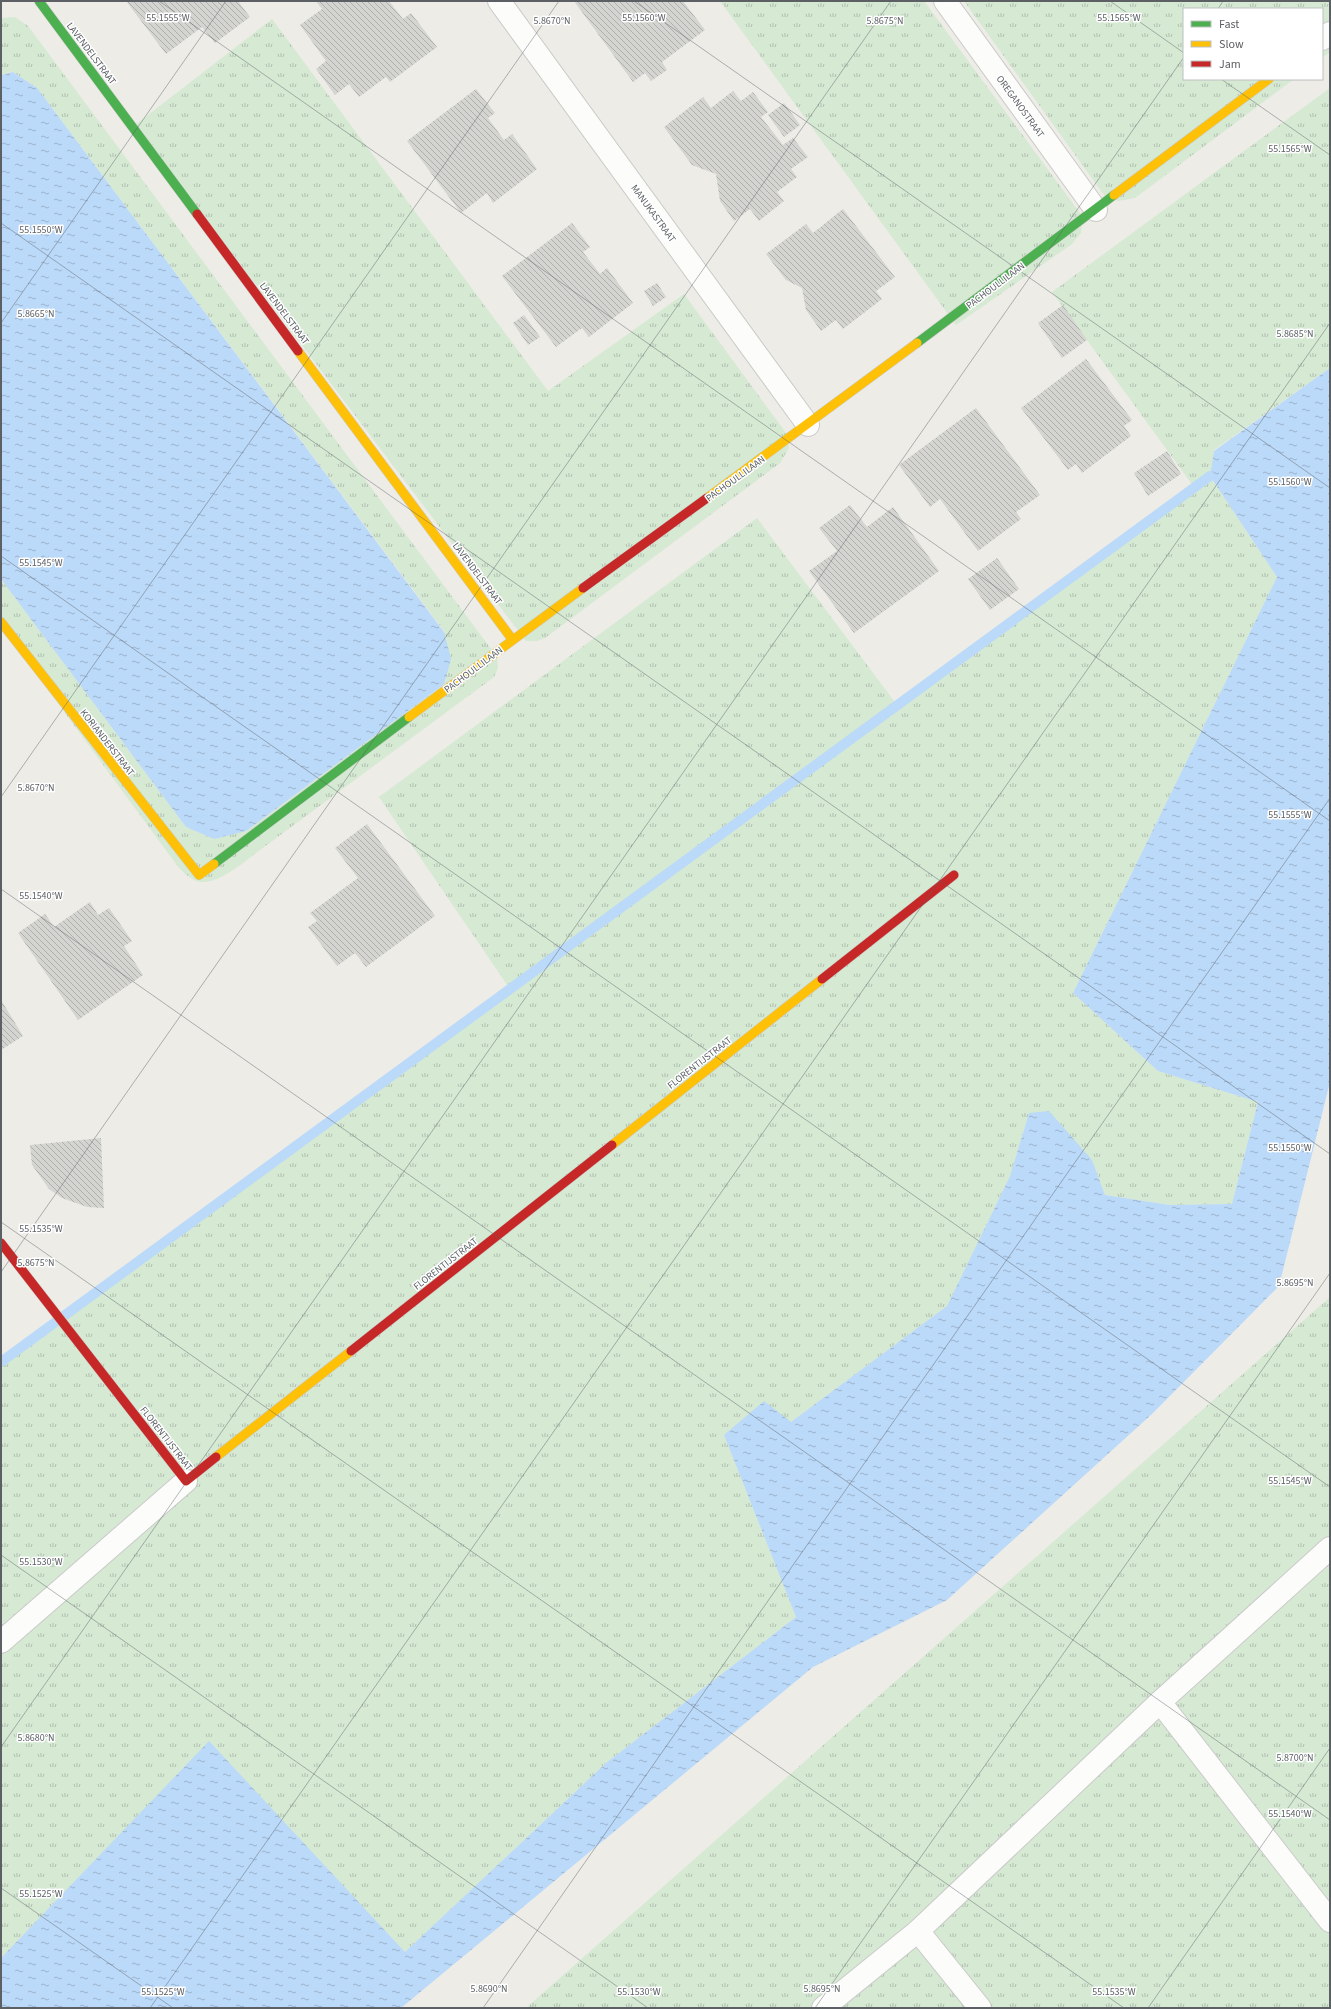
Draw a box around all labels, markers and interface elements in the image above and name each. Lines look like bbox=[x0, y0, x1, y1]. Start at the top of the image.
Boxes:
legend bbox=[1183, 8, 1323, 80]
text: 55.1555°W bbox=[146, 11, 190, 25]
text: 55.1560°W bbox=[622, 11, 666, 25]
text: 55.1565°W bbox=[1097, 11, 1141, 25]
text: 5.8670°N bbox=[533, 14, 571, 28]
text: 5.8675°N bbox=[866, 14, 904, 28]
text: Fast bbox=[1219, 16, 1239, 33]
street label: LAVENDELSTRAAT bbox=[63, 19, 120, 88]
text: Slow bbox=[1219, 36, 1244, 53]
text: Jam bbox=[1219, 56, 1241, 73]
street label: OREGANOSTRAAT bbox=[993, 73, 1048, 141]
text: 55.1565°W bbox=[1268, 142, 1312, 156]
street label: MANUKASTRAAT bbox=[627, 182, 679, 246]
text: 55.1550°W bbox=[19, 223, 63, 237]
street label: PACHOULLILAAN bbox=[963, 259, 1028, 313]
street label: LAVENDELSTRAAT bbox=[256, 279, 313, 348]
text: 5.8665°N bbox=[17, 307, 55, 321]
text: 5.8685°N bbox=[1276, 327, 1314, 341]
street label: PACHOULLILAAN bbox=[703, 452, 768, 505]
text: 55.1560°W bbox=[1268, 475, 1312, 489]
street label: LAVENDELSTRAAT bbox=[449, 539, 506, 608]
text: 55.1545°W bbox=[19, 556, 63, 570]
street label: PACHOULLILAAN bbox=[441, 643, 506, 697]
street label: KORIANDERSTRAAT bbox=[77, 706, 138, 779]
text: 5.8670°N bbox=[17, 781, 55, 795]
text: 55.1555°W bbox=[1268, 808, 1312, 822]
text: 55.1540°W bbox=[19, 889, 63, 903]
street label: FLORENTIJSTRAAT bbox=[665, 1033, 735, 1092]
text: 55.1550°W bbox=[1268, 1141, 1312, 1155]
text: 55.1535°W bbox=[19, 1222, 63, 1236]
street label: FLORENTIJSTRAAT bbox=[411, 1234, 481, 1293]
text: 5.8675°N bbox=[17, 1256, 55, 1270]
text: 5.8695°N bbox=[1276, 1276, 1314, 1290]
street label: FLORENTIJSTRAAT bbox=[137, 1404, 196, 1474]
text: 55.1545°W bbox=[1268, 1474, 1312, 1488]
text: 55.1530°W bbox=[19, 1555, 63, 1569]
text: 5.8680°N bbox=[17, 1731, 55, 1745]
text: 5.8700°N bbox=[1276, 1751, 1314, 1765]
text: 55.1540°W bbox=[1268, 1807, 1312, 1821]
text: 55.1525°W bbox=[19, 1887, 63, 1901]
text: 5.8690°N bbox=[470, 1982, 508, 1996]
text: 5.8695°N bbox=[803, 1982, 841, 1996]
text: 55.1525°W bbox=[141, 1985, 185, 1999]
text: 55.1530°W bbox=[617, 1985, 661, 1999]
text: 55.1535°W bbox=[1092, 1985, 1136, 1999]

